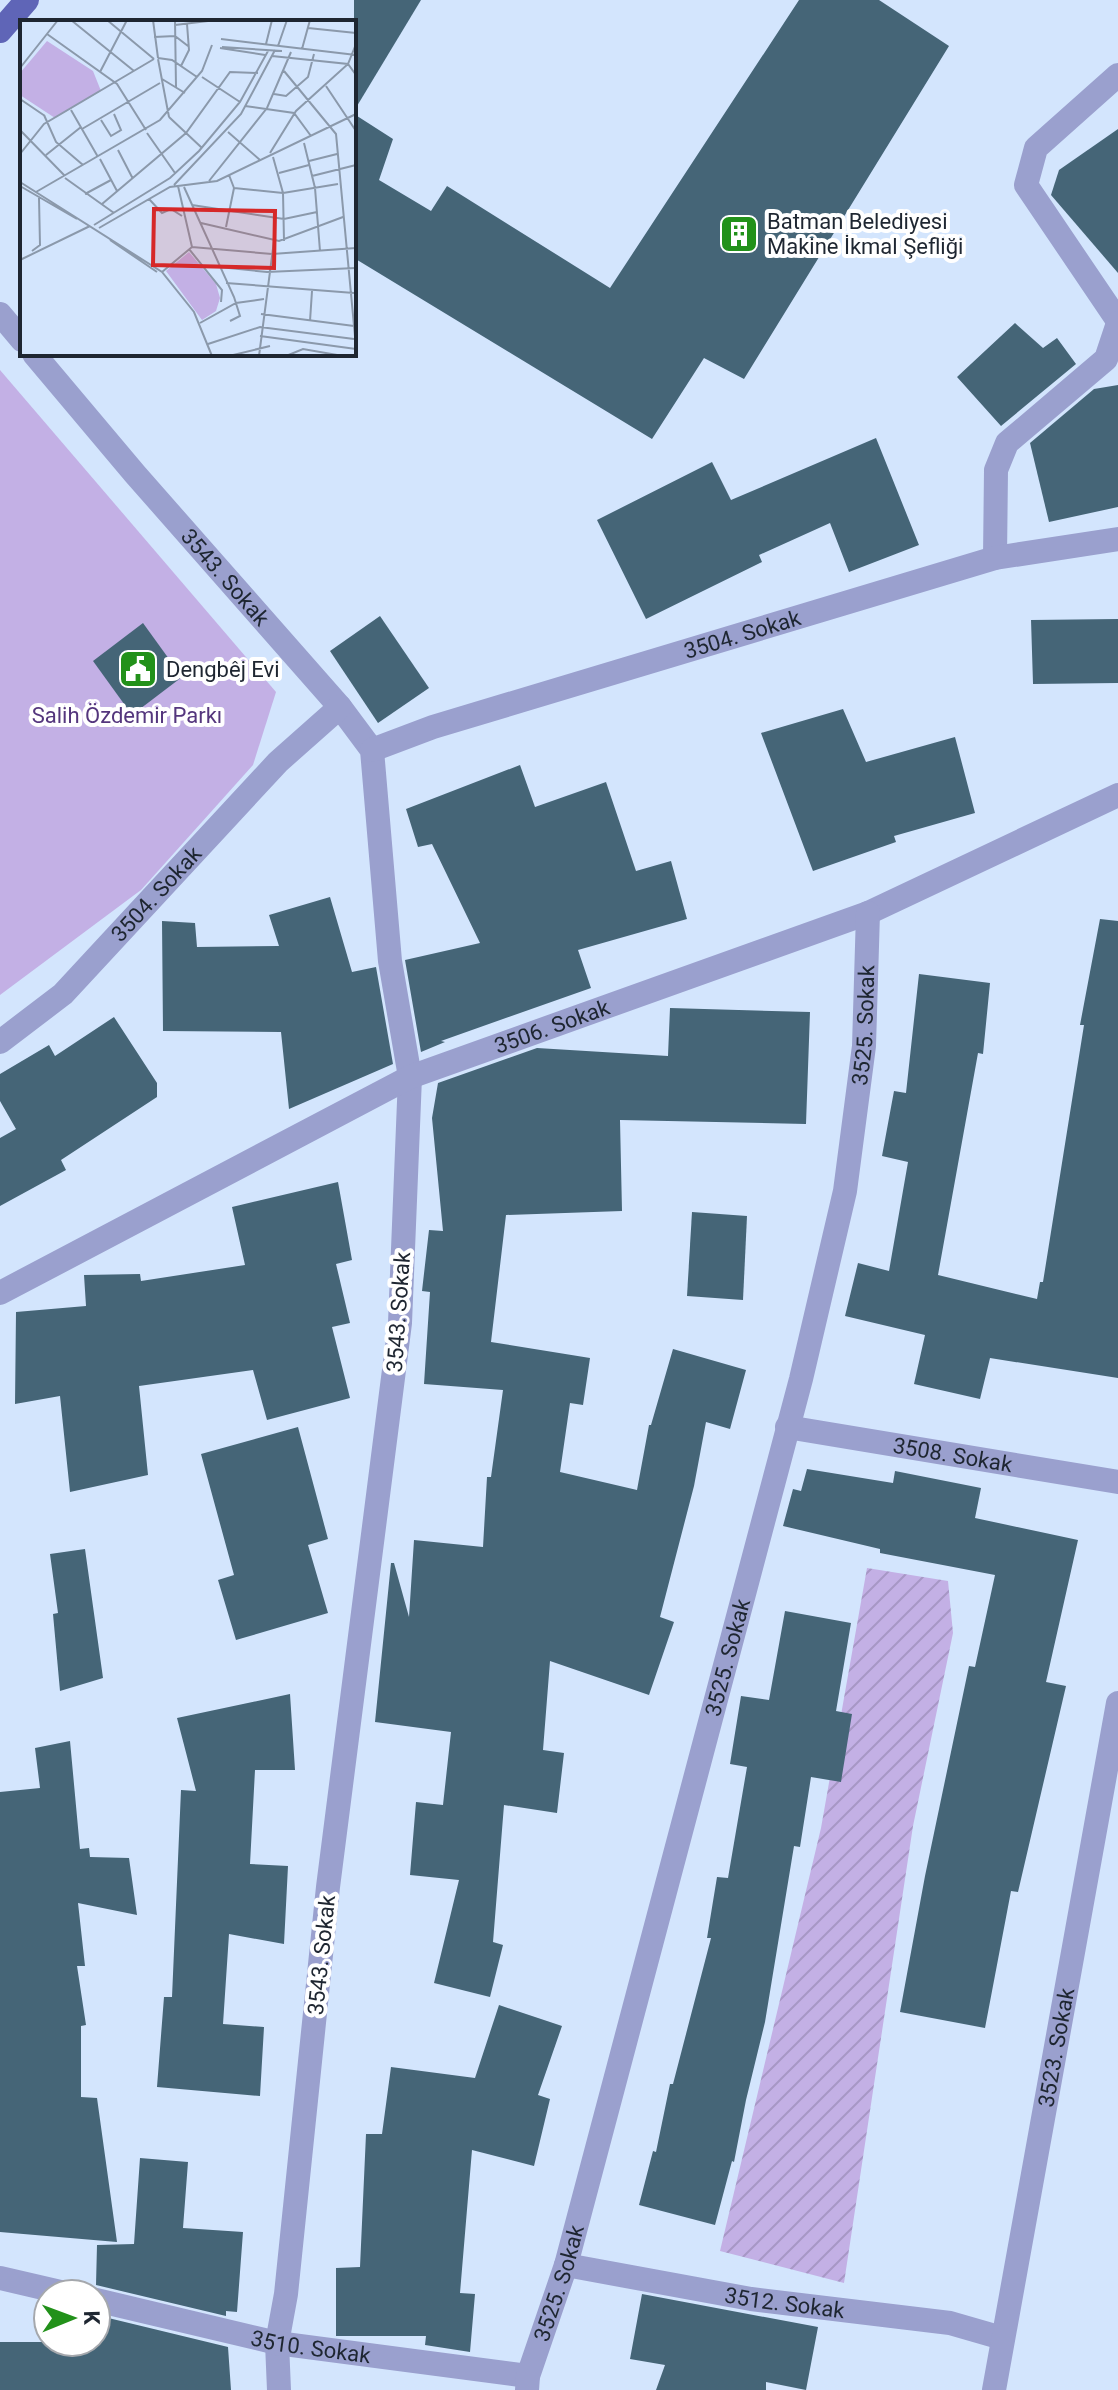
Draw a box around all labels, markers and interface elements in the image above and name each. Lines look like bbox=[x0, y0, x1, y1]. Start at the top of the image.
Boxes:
inset map bbox=[20, 20, 356, 356]
place label: Batman Belediyesi Makine İkmal Şefliği bbox=[767, 209, 963, 259]
building icon: Batman Belediyesi Makine İkmal Şefliği bbox=[718, 213, 760, 255]
street label: 3543. Sokak bbox=[176, 524, 275, 631]
street label: 3504. Sokak bbox=[681, 605, 804, 664]
public building icon: Dengbêj Evi bbox=[117, 648, 159, 690]
place label: Dengbêj Evi bbox=[166, 657, 280, 682]
park label: Salih Özdemir Parkı bbox=[32, 703, 222, 728]
street label: 3504. Sokak bbox=[106, 841, 207, 947]
street label: 3525. Sokak bbox=[847, 964, 879, 1087]
street label: 3506. Sokak bbox=[491, 994, 614, 1059]
street label: 3543. Sokak bbox=[382, 1250, 415, 1373]
street label: 3508. Sokak bbox=[891, 1433, 1015, 1477]
street label: 3525. Sokak bbox=[700, 1595, 755, 1719]
street label: 3543. Sokak bbox=[303, 1893, 340, 2016]
street label: 3523. Sokak bbox=[1033, 1985, 1079, 2109]
street label: 3525. Sokak bbox=[529, 2222, 589, 2345]
north arrow bbox=[32, 2278, 112, 2358]
street label: 3512. Sokak bbox=[723, 2282, 847, 2323]
text: K bbox=[79, 2310, 104, 2326]
street label: 3510. Sokak bbox=[248, 2325, 373, 2368]

